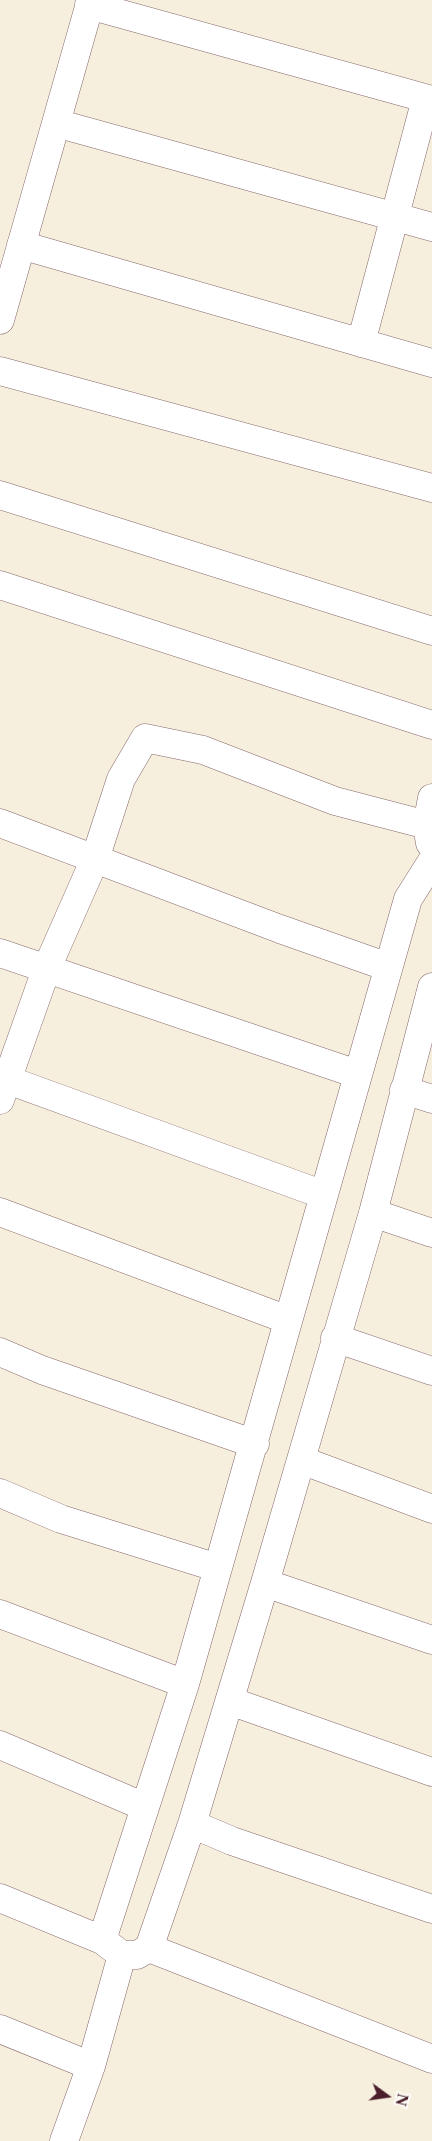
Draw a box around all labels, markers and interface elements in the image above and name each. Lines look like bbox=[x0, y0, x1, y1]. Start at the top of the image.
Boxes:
north arrow bbox=[362, 2071, 412, 2121]
text: N bbox=[391, 2092, 412, 2108]

